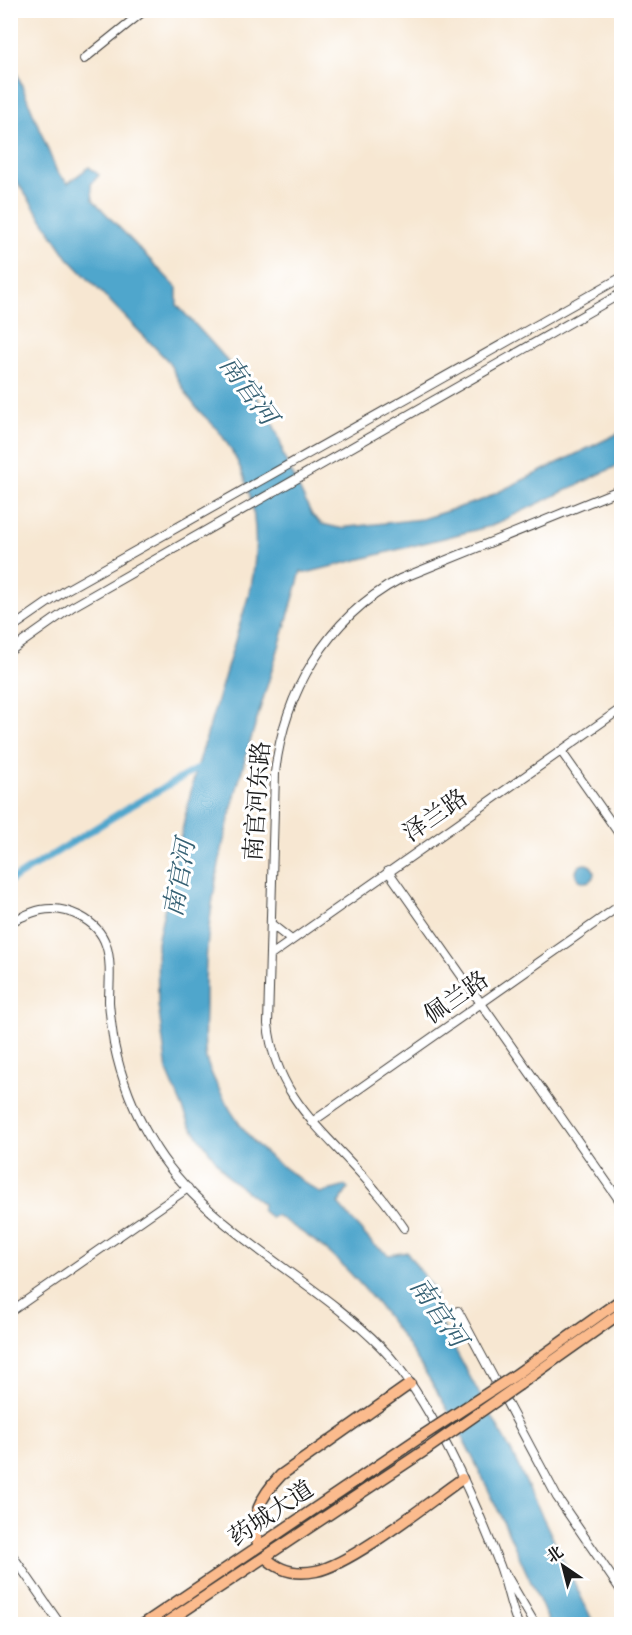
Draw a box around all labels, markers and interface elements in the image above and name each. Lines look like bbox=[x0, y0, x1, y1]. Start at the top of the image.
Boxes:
water label: 南官河 bbox=[210, 349, 287, 437]
street label: 南官河东路 bbox=[238, 740, 280, 862]
street label: 泽兰路 bbox=[397, 782, 475, 851]
water label: 南官河 bbox=[156, 833, 206, 920]
street label: 佩兰路 bbox=[418, 964, 496, 1033]
water label: 南官河 bbox=[400, 1271, 477, 1359]
street label: 药城大道 bbox=[223, 1474, 321, 1556]
north arrow bbox=[533, 1536, 593, 1596]
text: 北 bbox=[543, 1542, 568, 1569]

